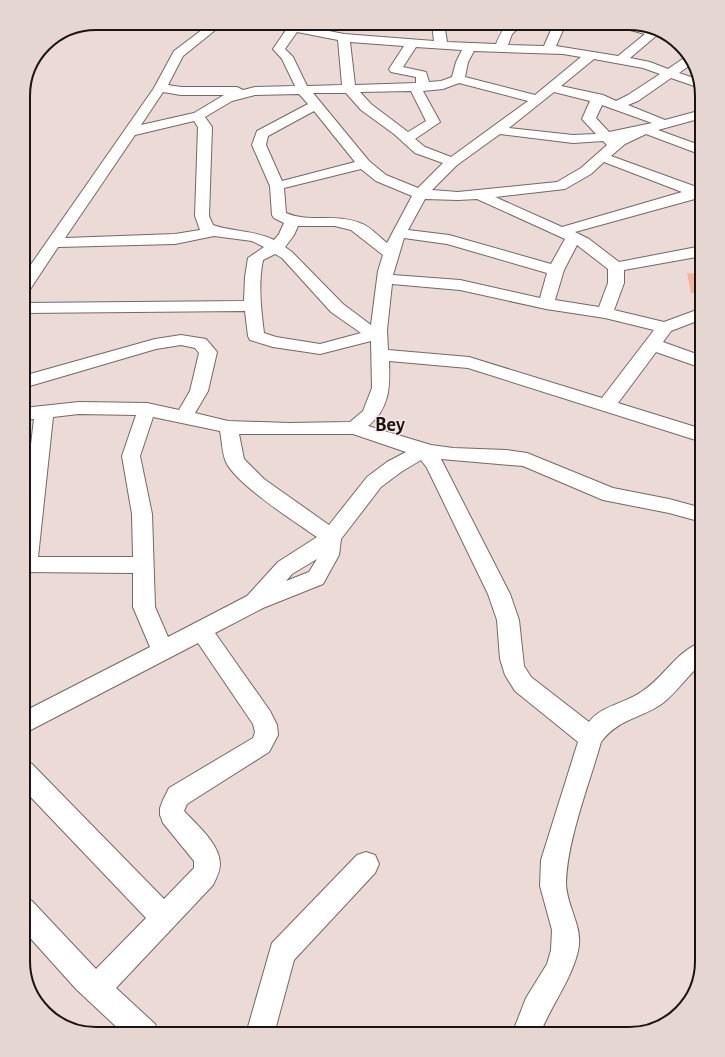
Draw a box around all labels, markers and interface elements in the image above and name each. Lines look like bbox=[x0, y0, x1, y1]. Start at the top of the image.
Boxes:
district label: Bey bbox=[375, 415, 405, 435]

